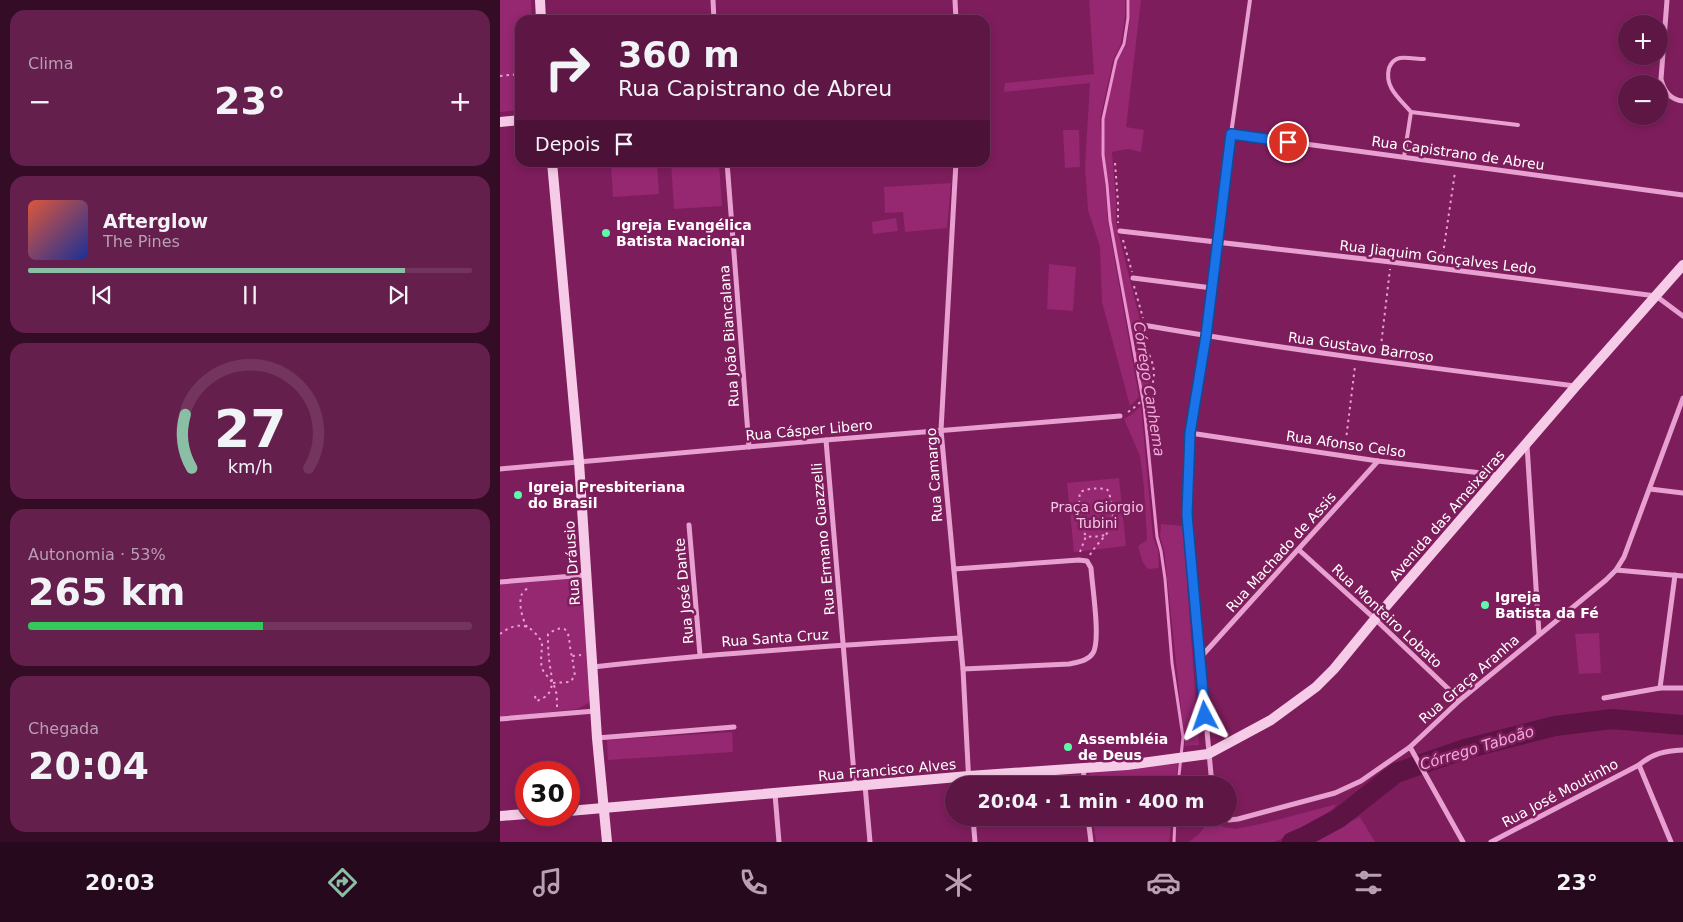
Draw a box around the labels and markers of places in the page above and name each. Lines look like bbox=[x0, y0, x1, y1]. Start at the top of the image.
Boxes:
pin bbox=[1267, 121, 1309, 163]
place label: Igreja Evangélica Batista Nacional bbox=[616, 217, 752, 249]
marker: Igreja Evangélica Batista Nacional bbox=[600, 227, 612, 239]
place label: Igreja Presbiteriana do Brasil bbox=[528, 479, 685, 511]
marker: Igreja Presbiteriana do Brasil bbox=[512, 489, 524, 501]
place label: Igreja Batista da Fé bbox=[1495, 589, 1599, 621]
marker: Igreja Batista da Fé bbox=[1479, 599, 1491, 611]
place label: Assembléia de Deus bbox=[1078, 731, 1168, 763]
marker: Assembléia de Deus bbox=[1062, 741, 1074, 753]

